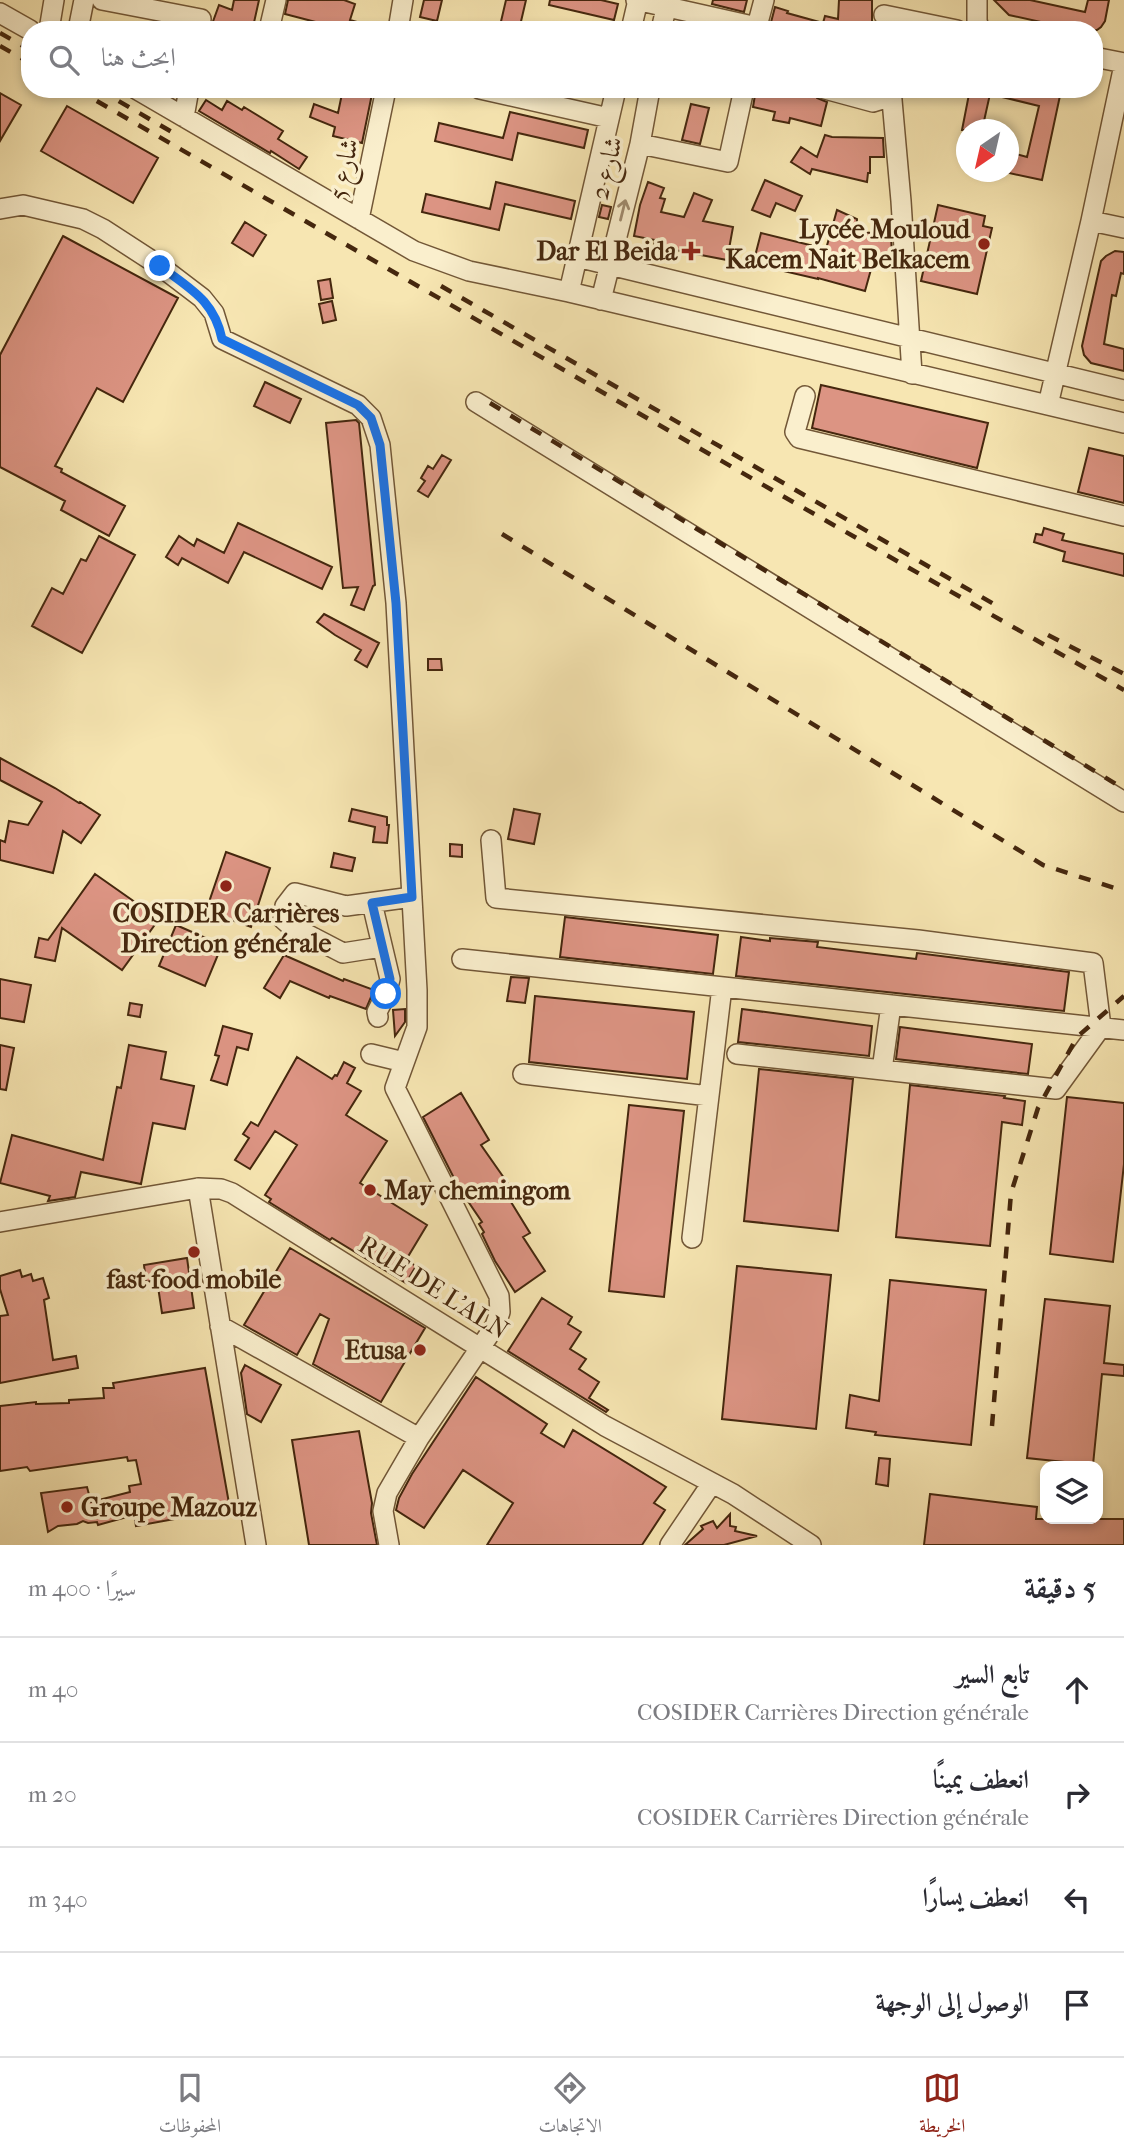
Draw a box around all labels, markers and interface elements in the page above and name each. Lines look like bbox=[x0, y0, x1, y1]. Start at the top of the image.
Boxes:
search box bbox=[21, 21, 1103, 98]
icon: search bbox=[45, 41, 83, 79]
text: ابحث هنا bbox=[101, 42, 176, 73]
north arrow bbox=[956, 119, 1019, 182]
street label: شارع 2 bbox=[584, 133, 635, 204]
street label: شارع 5 bbox=[322, 136, 371, 204]
one-way arrow bbox=[617, 199, 630, 221]
place label: Lycée Mouloud Kacem Nait Belkacem bbox=[726, 214, 971, 275]
place label: Dar El Beida bbox=[536, 236, 678, 267]
marker: Lycée Mouloud Kacem Nait Belkacem bbox=[976, 236, 992, 252]
marker: Dar El Beida bbox=[683, 243, 699, 259]
route end bbox=[144, 250, 175, 281]
marker: COSIDER Carrières Direction générale bbox=[218, 878, 234, 894]
place label: COSIDER Carrières Direction générale bbox=[113, 898, 340, 959]
route start bbox=[370, 978, 401, 1009]
place label: May chemingom bbox=[384, 1175, 571, 1206]
marker: May chemingom bbox=[362, 1182, 378, 1198]
street label: RUE DE L'ALN bbox=[353, 1229, 515, 1346]
marker: fast food mobile bbox=[186, 1244, 202, 1260]
place label: fast food mobile bbox=[106, 1264, 282, 1295]
place label: Etusa bbox=[345, 1335, 407, 1366]
marker: Etusa bbox=[412, 1342, 428, 1358]
map controls bbox=[1040, 1461, 1103, 1524]
button: layers bbox=[1040, 1461, 1103, 1524]
place label: Groupe Mazouz bbox=[81, 1492, 257, 1523]
marker: Groupe Mazouz bbox=[59, 1499, 75, 1515]
text: 5 دقيقة bbox=[1024, 1571, 1096, 1606]
text: سيرًا · 400 m bbox=[28, 1575, 136, 1602]
text: تابع السير bbox=[956, 1659, 1029, 1690]
icon: ahead bbox=[1058, 1671, 1096, 1709]
text: 40 m bbox=[28, 1676, 78, 1703]
text: COSIDER Carrières Direction générale bbox=[637, 1699, 1029, 1726]
text: انعطف يمينًا bbox=[933, 1764, 1029, 1795]
icon: right bbox=[1058, 1776, 1096, 1814]
text: 20 m bbox=[28, 1781, 77, 1808]
text: COSIDER Carrières Direction générale bbox=[637, 1804, 1029, 1831]
icon: left bbox=[1058, 1881, 1096, 1919]
text: انعطف يسارًا bbox=[922, 1882, 1029, 1913]
text: 340 m bbox=[28, 1886, 88, 1913]
icon: arrive bbox=[1058, 1986, 1096, 2024]
text: الوصول إلى الوجهة bbox=[875, 1987, 1029, 2018]
tab: المحفوظات bbox=[159, 2069, 221, 2144]
tab: الاتجاهات bbox=[538, 2069, 602, 2144]
tab: الخريطة bbox=[919, 2069, 965, 2144]

